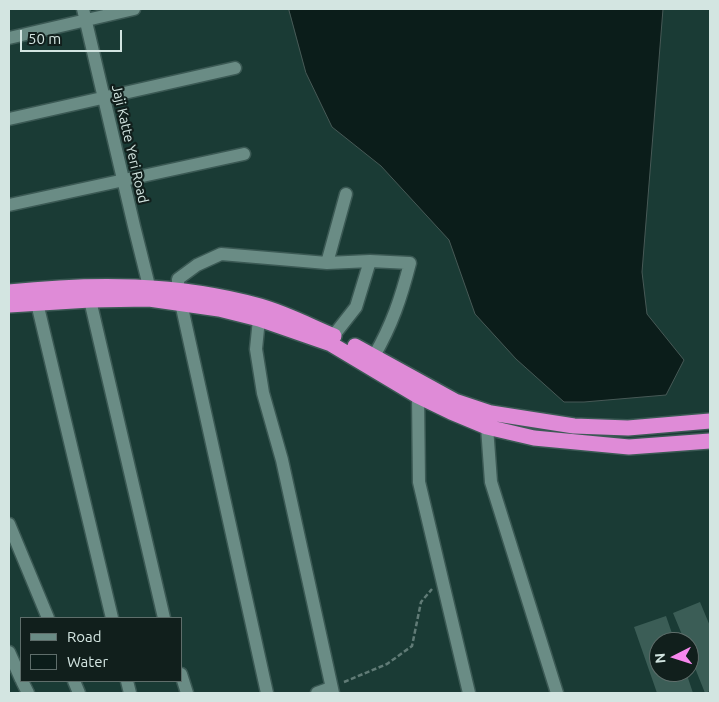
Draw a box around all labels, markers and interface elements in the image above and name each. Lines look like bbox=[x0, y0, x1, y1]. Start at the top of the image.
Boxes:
scale bar bbox=[22, 20, 125, 52]
text: 50 m bbox=[28, 30, 61, 47]
street label: Jaji Katte Yeri Road bbox=[108, 83, 152, 205]
legend bbox=[20, 617, 182, 682]
text: Road bbox=[67, 628, 102, 645]
north arrow bbox=[649, 632, 699, 682]
text: N bbox=[652, 652, 668, 664]
text: Water bbox=[67, 653, 108, 670]

